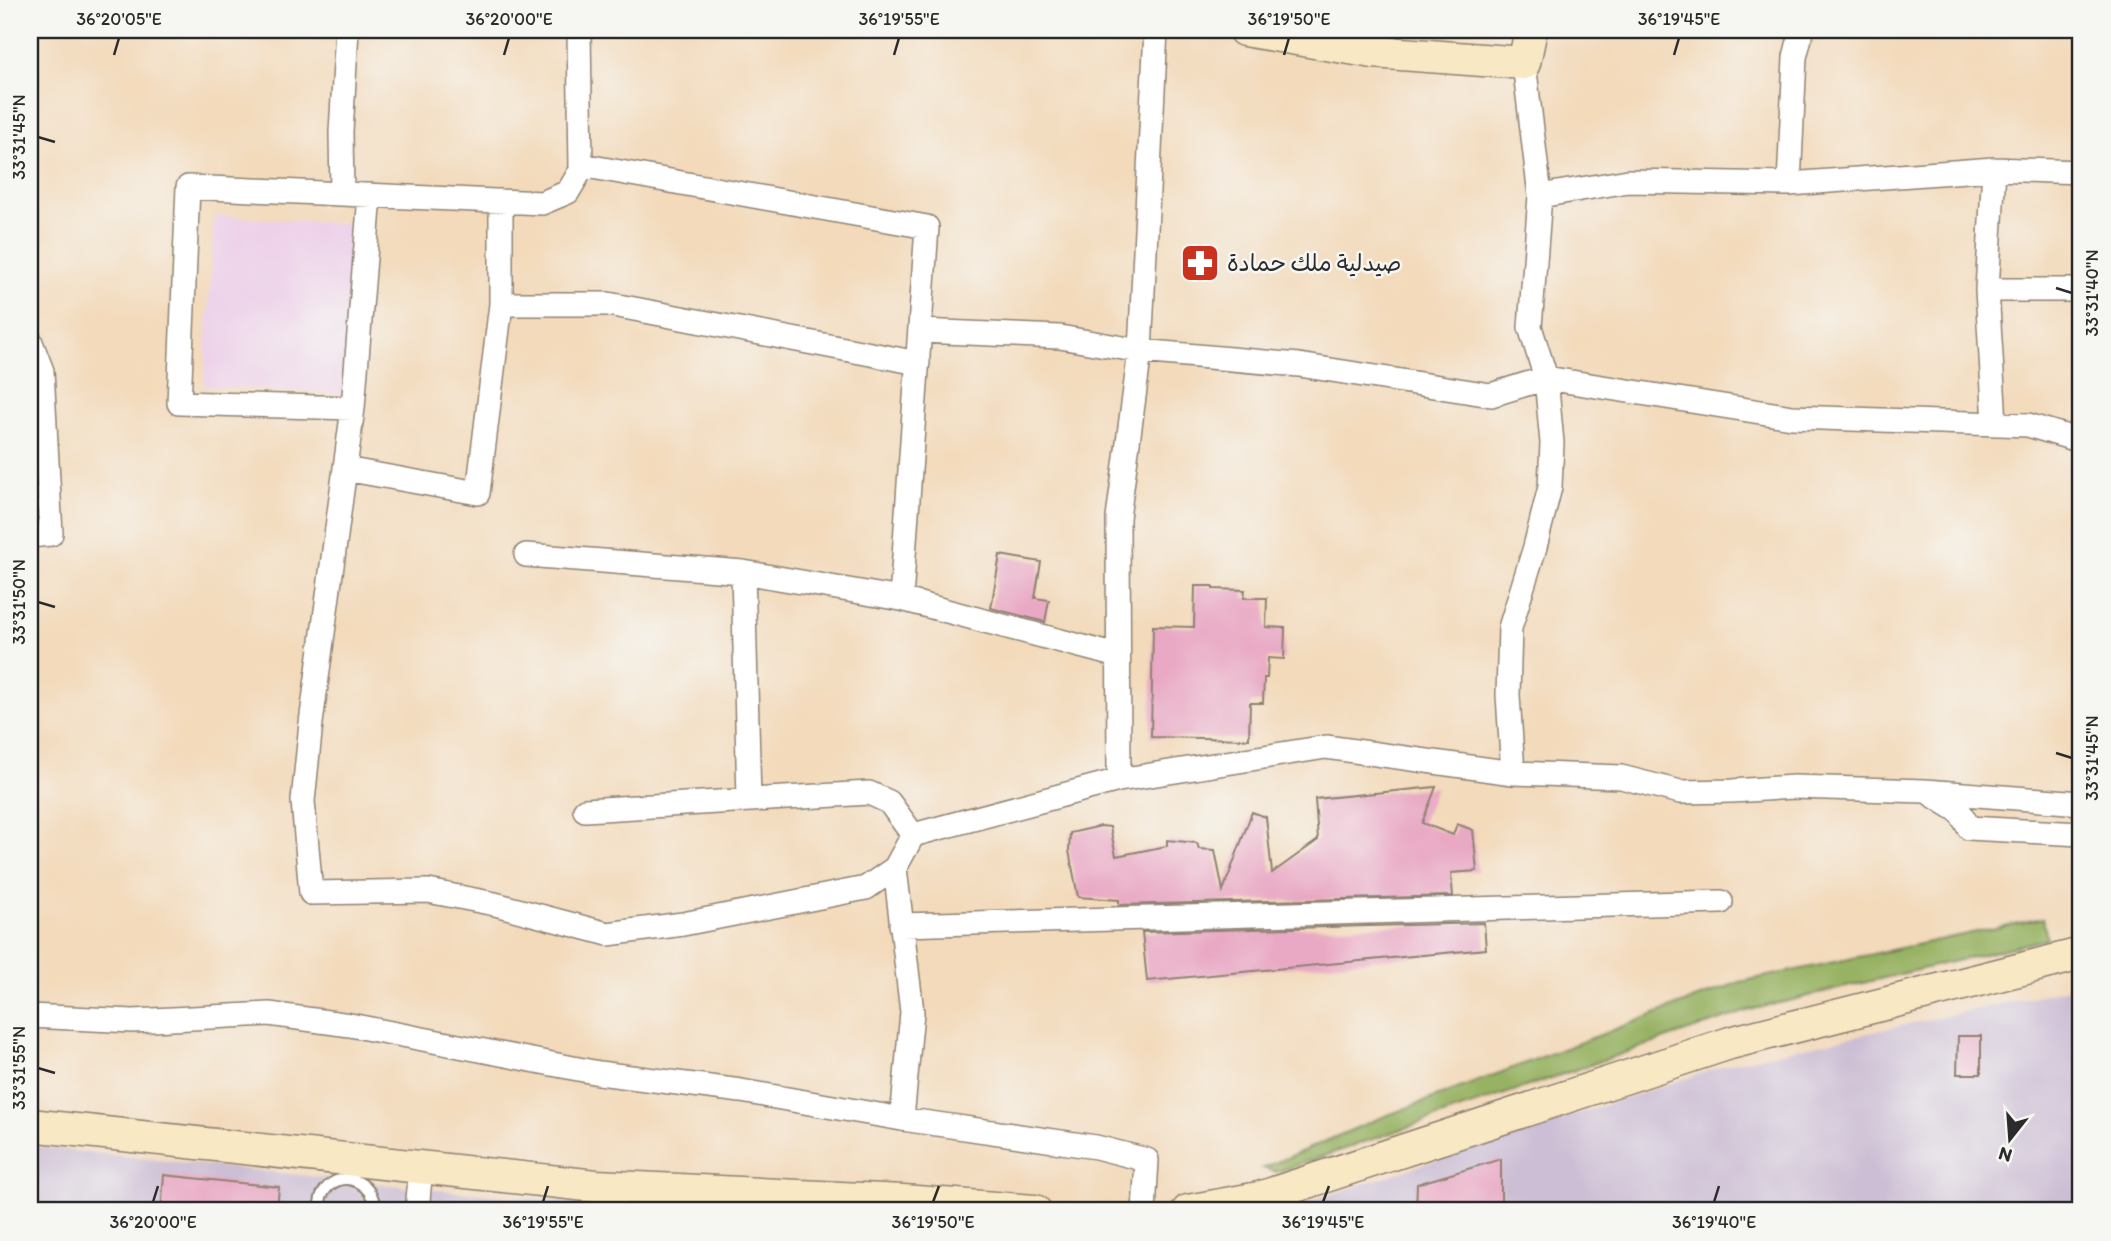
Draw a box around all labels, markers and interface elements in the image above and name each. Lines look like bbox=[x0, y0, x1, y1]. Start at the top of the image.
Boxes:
text: 36°20'05"E bbox=[76, 8, 162, 30]
text: 36°20'00"E bbox=[465, 8, 553, 30]
text: 36°19'55"E bbox=[858, 8, 940, 30]
text: 36°19'50"E bbox=[1248, 8, 1330, 30]
text: 36°19'45"E bbox=[1638, 8, 1720, 30]
text: 33°31'45"N bbox=[8, 94, 30, 180]
pharmacy icon: صيدلية ملك حمادة bbox=[1179, 242, 1221, 284]
place label: صيدلية ملك حمادة bbox=[1227, 249, 1402, 277]
text: 33°31'40"N bbox=[2081, 249, 2103, 337]
text: 33°31'50"N bbox=[8, 559, 30, 645]
text: 33°31'45"N bbox=[2081, 715, 2103, 801]
text: 33°31'55"N bbox=[8, 1026, 30, 1110]
north arrow bbox=[1974, 1104, 2044, 1174]
text: N bbox=[1996, 1142, 2015, 1168]
text: 36°20'00"E bbox=[109, 1211, 197, 1233]
text: 36°19'55"E bbox=[502, 1211, 584, 1233]
text: 36°19'50"E bbox=[892, 1211, 974, 1233]
text: 36°19'45"E bbox=[1282, 1211, 1364, 1233]
text: 36°19'40"E bbox=[1672, 1211, 1756, 1233]

